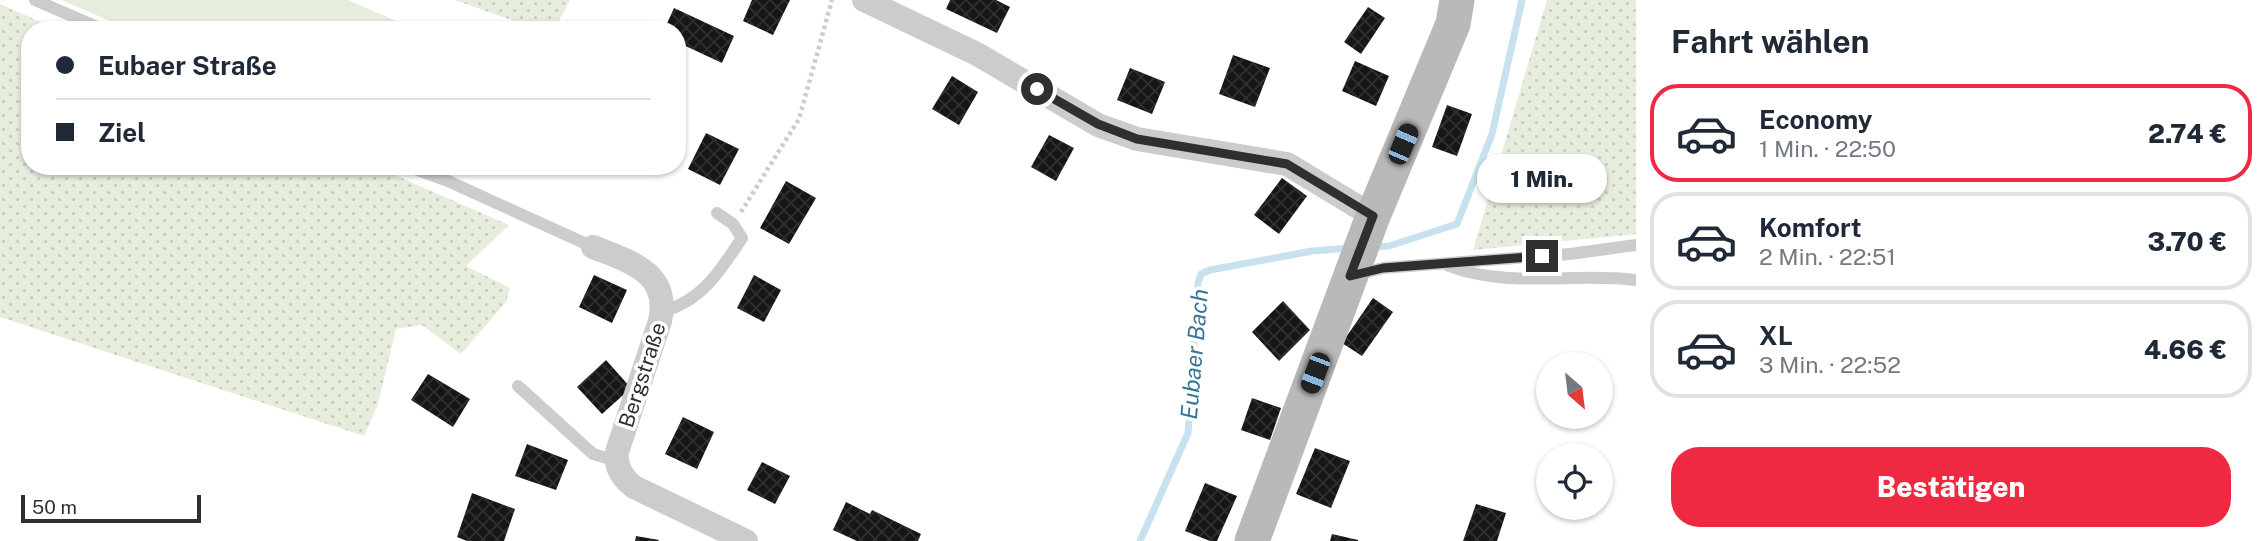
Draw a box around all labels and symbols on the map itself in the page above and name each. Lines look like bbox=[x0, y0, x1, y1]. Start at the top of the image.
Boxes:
route start bbox=[1021, 73, 1053, 105]
car bbox=[1386, 121, 1421, 167]
callout: 1 Min. bbox=[1477, 154, 1607, 204]
route end bbox=[1526, 240, 1558, 272]
water label: Eubaer Bach bbox=[1175, 288, 1213, 420]
street label: Bergstraße bbox=[613, 319, 671, 431]
car bbox=[1298, 350, 1333, 396]
north arrow bbox=[1536, 352, 1614, 429]
scale bar bbox=[21, 492, 201, 524]

